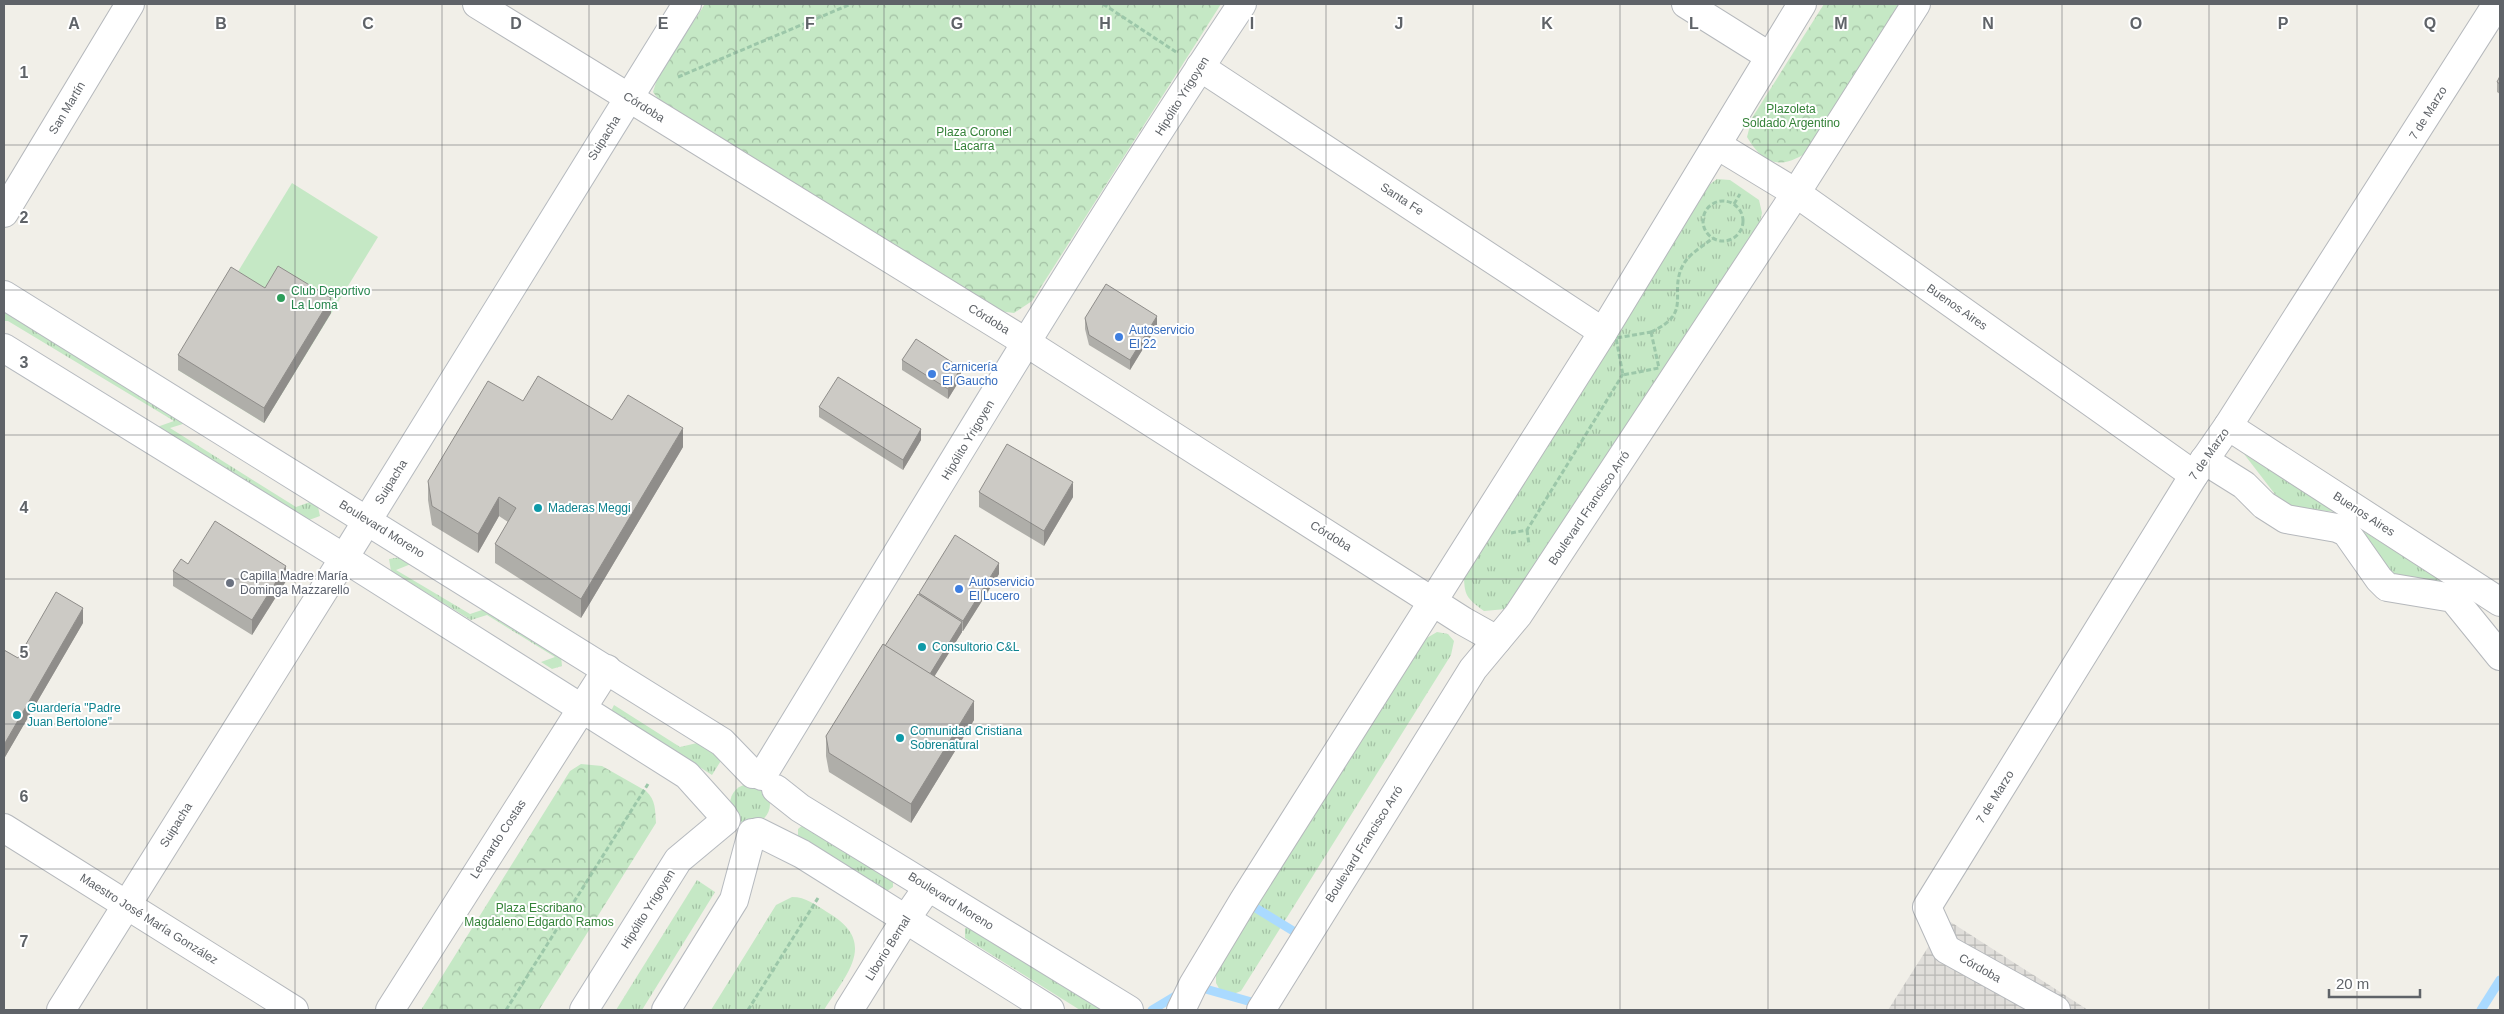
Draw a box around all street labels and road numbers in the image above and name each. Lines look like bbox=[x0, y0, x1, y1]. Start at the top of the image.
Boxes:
street label: Hipólito Yrigoyen bbox=[1152, 54, 1212, 138]
street label: San Martín bbox=[46, 79, 88, 137]
street label: 7 de Marzo bbox=[2406, 84, 2450, 142]
street label: Córdoba bbox=[621, 89, 668, 125]
street label: Suipacha bbox=[585, 113, 623, 163]
street label: Santa Fe bbox=[1378, 180, 1427, 218]
street label: Buenos Aires bbox=[1924, 281, 1990, 333]
street label: Córdoba bbox=[966, 301, 1013, 337]
street label: Hipólito Yrigoyen bbox=[939, 398, 997, 482]
street label: 7 de Marzo bbox=[2186, 425, 2232, 483]
street label: Boulevard Francisco Arró bbox=[1546, 448, 1633, 568]
street label: Suipacha bbox=[372, 457, 410, 507]
street label: Buenos Aires bbox=[2331, 489, 2397, 539]
street label: Boulevard Moreno bbox=[337, 497, 428, 561]
street label: Córdoba bbox=[1308, 518, 1355, 554]
street label: 7 de Marzo bbox=[1973, 768, 2017, 826]
street label: Boulevard Francisco Arró bbox=[1322, 783, 1406, 905]
street label: Leonardo Costas bbox=[467, 797, 529, 881]
street label: Suipacha bbox=[157, 800, 195, 850]
street label: Hipólito Yrigoyen bbox=[618, 867, 678, 951]
street label: Boulevard Moreno bbox=[906, 869, 997, 933]
street label: Maestro José María González bbox=[77, 871, 221, 967]
street label: Liborio Bernal bbox=[862, 913, 914, 983]
street label: Córdoba bbox=[1956, 951, 2004, 985]

